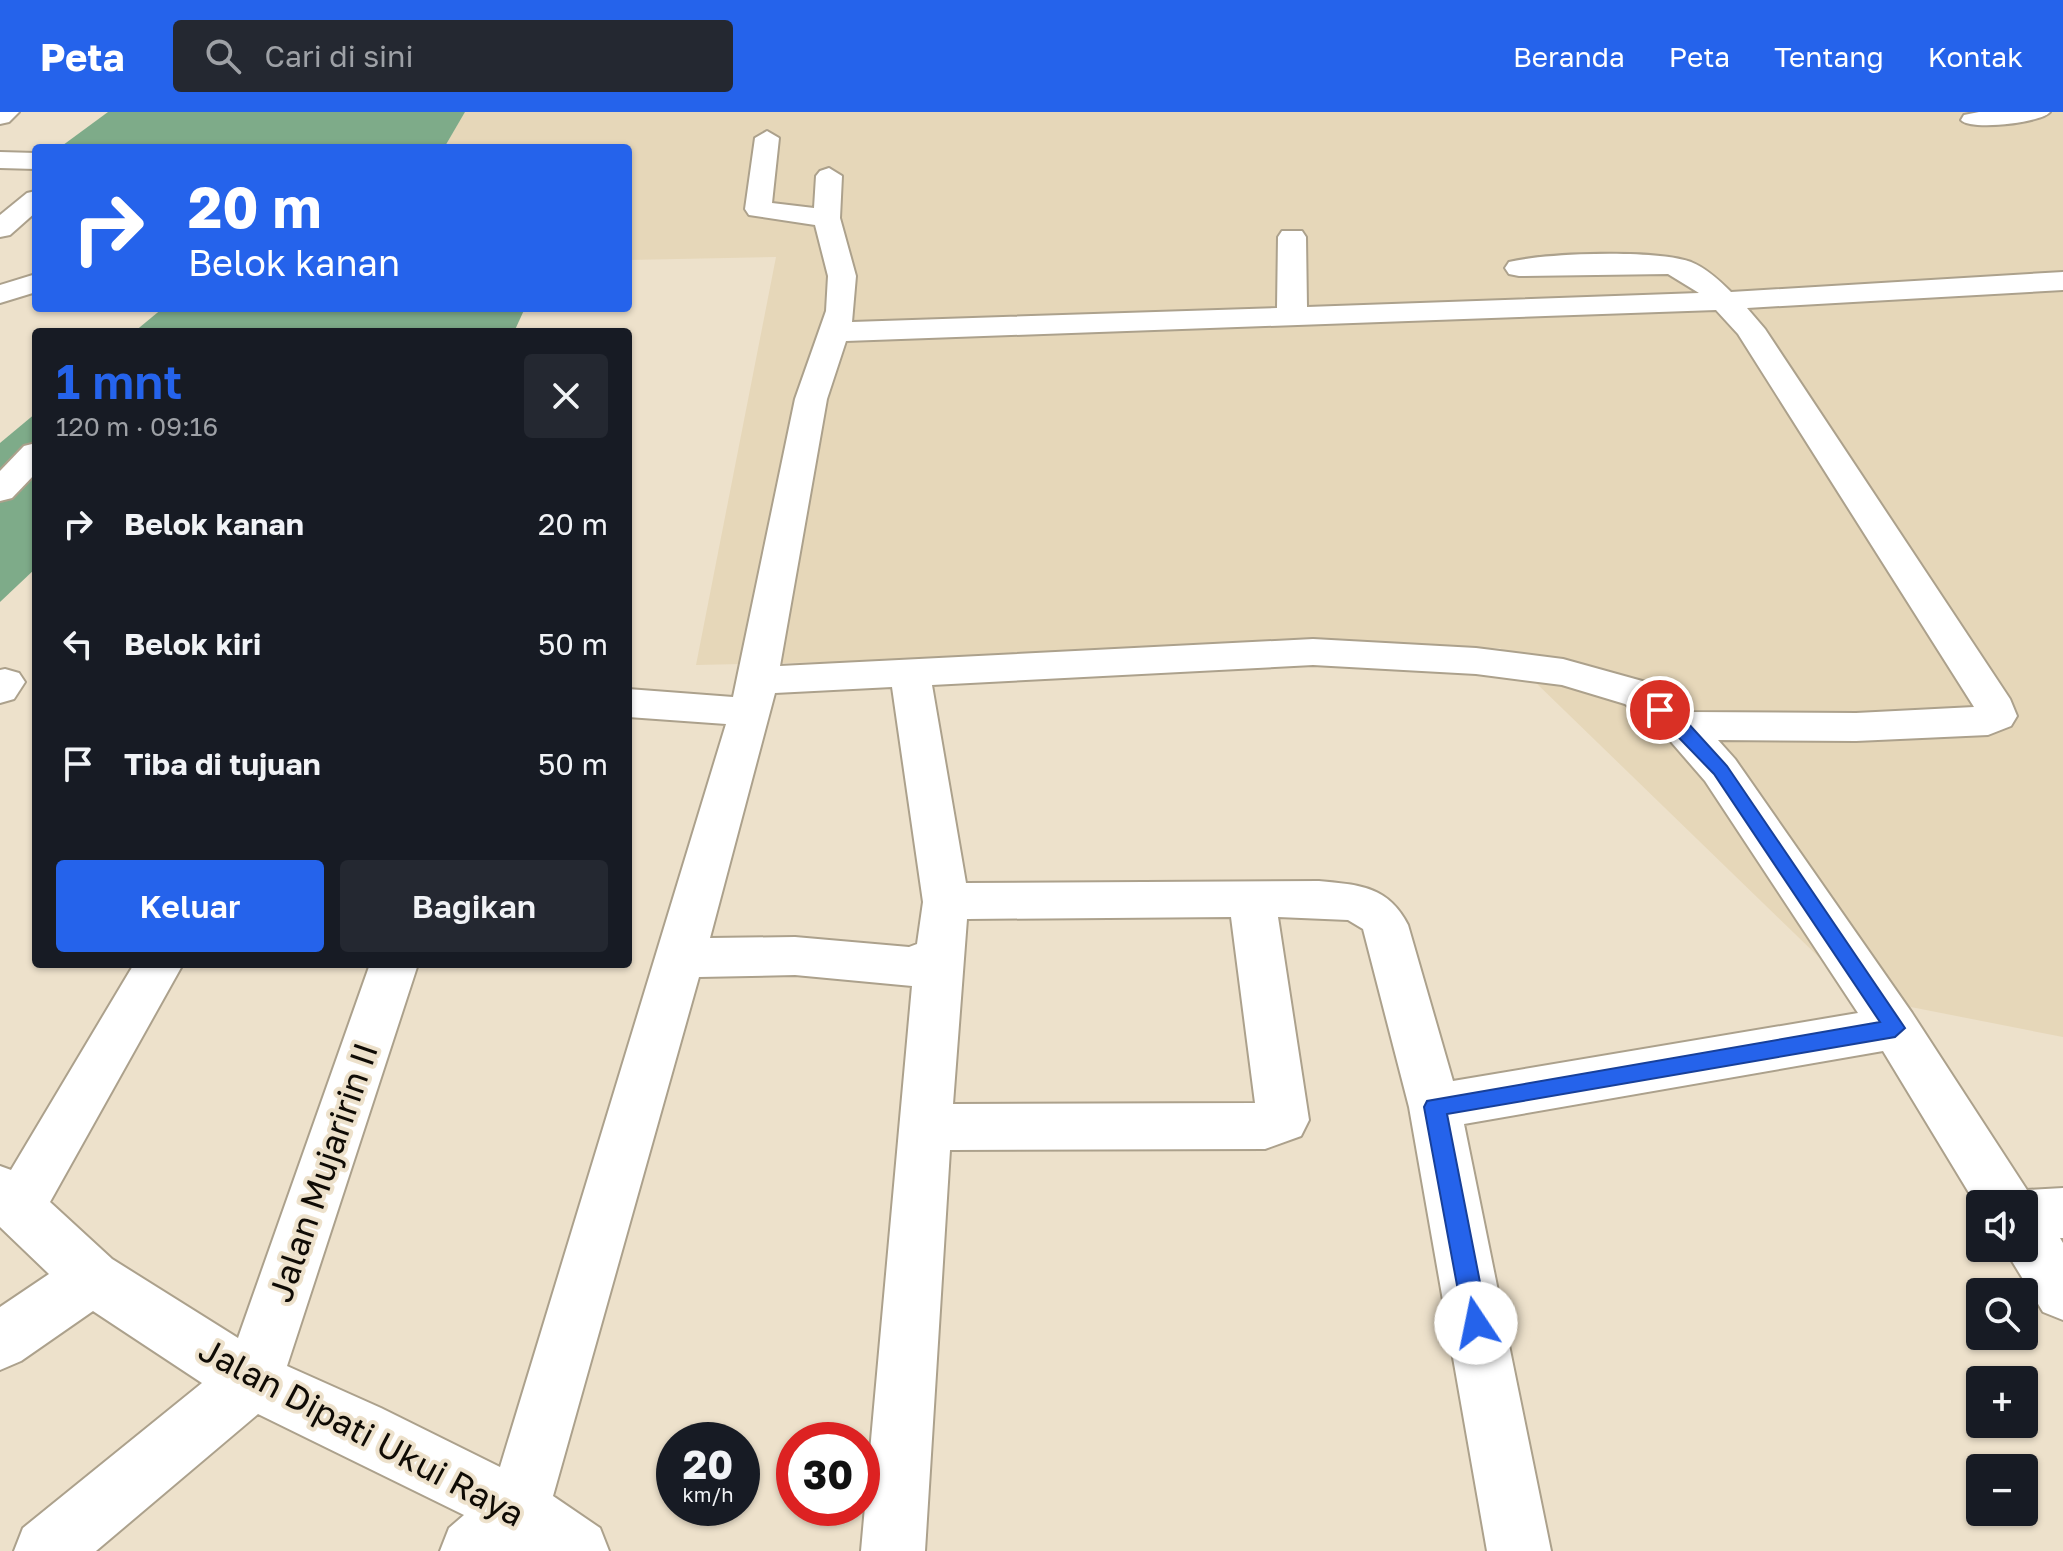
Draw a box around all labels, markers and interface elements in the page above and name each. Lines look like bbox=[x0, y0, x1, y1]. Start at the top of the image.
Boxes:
search box bbox=[173, 20, 733, 92]
text: Peta bbox=[40, 34, 125, 79]
icon: search bbox=[201, 34, 245, 78]
text: Cari di sini bbox=[265, 38, 414, 74]
text: Beranda bbox=[1513, 40, 1625, 73]
text: Peta bbox=[1669, 40, 1730, 73]
text: Tentang bbox=[1774, 40, 1884, 73]
text: Kontak bbox=[1928, 40, 2023, 73]
text: 20 m bbox=[188, 173, 322, 240]
icon: right bbox=[56, 176, 160, 280]
text: Belok kanan bbox=[188, 241, 400, 284]
text: 1 mnt bbox=[56, 352, 182, 410]
button: close bbox=[524, 354, 608, 438]
text: 120 m · 09:16 bbox=[56, 411, 218, 442]
icon: right bbox=[56, 502, 100, 546]
text: Belok kanan bbox=[124, 506, 304, 542]
text: 20 m bbox=[538, 506, 608, 542]
icon: left bbox=[56, 622, 100, 666]
text: Belok kiri bbox=[124, 626, 261, 662]
text: 50 m bbox=[538, 626, 608, 662]
pin bbox=[1626, 676, 1694, 744]
icon: arrive bbox=[1638, 688, 1682, 732]
icon: arrive bbox=[56, 742, 100, 786]
text: Tiba di tujuan bbox=[124, 746, 321, 782]
text: 50 m bbox=[538, 746, 608, 782]
button: Keluar bbox=[56, 860, 324, 952]
button: Bagikan bbox=[340, 860, 608, 952]
street label: Jalan Mujaririn II bbox=[259, 1037, 385, 1307]
map controls bbox=[1966, 1190, 2038, 1526]
button: sound bbox=[1966, 1190, 2038, 1262]
button: search bbox=[1966, 1278, 2038, 1350]
position arrow bbox=[1434, 1281, 1518, 1365]
street label: Jalan Dipati Ukui Raya bbox=[193, 1328, 531, 1534]
button: + bbox=[1966, 1366, 2038, 1438]
speed limit sign: 30 bbox=[776, 1422, 880, 1526]
text: 20 bbox=[683, 1440, 733, 1488]
button: − bbox=[1966, 1454, 2038, 1526]
text: km/h bbox=[683, 1482, 733, 1506]

